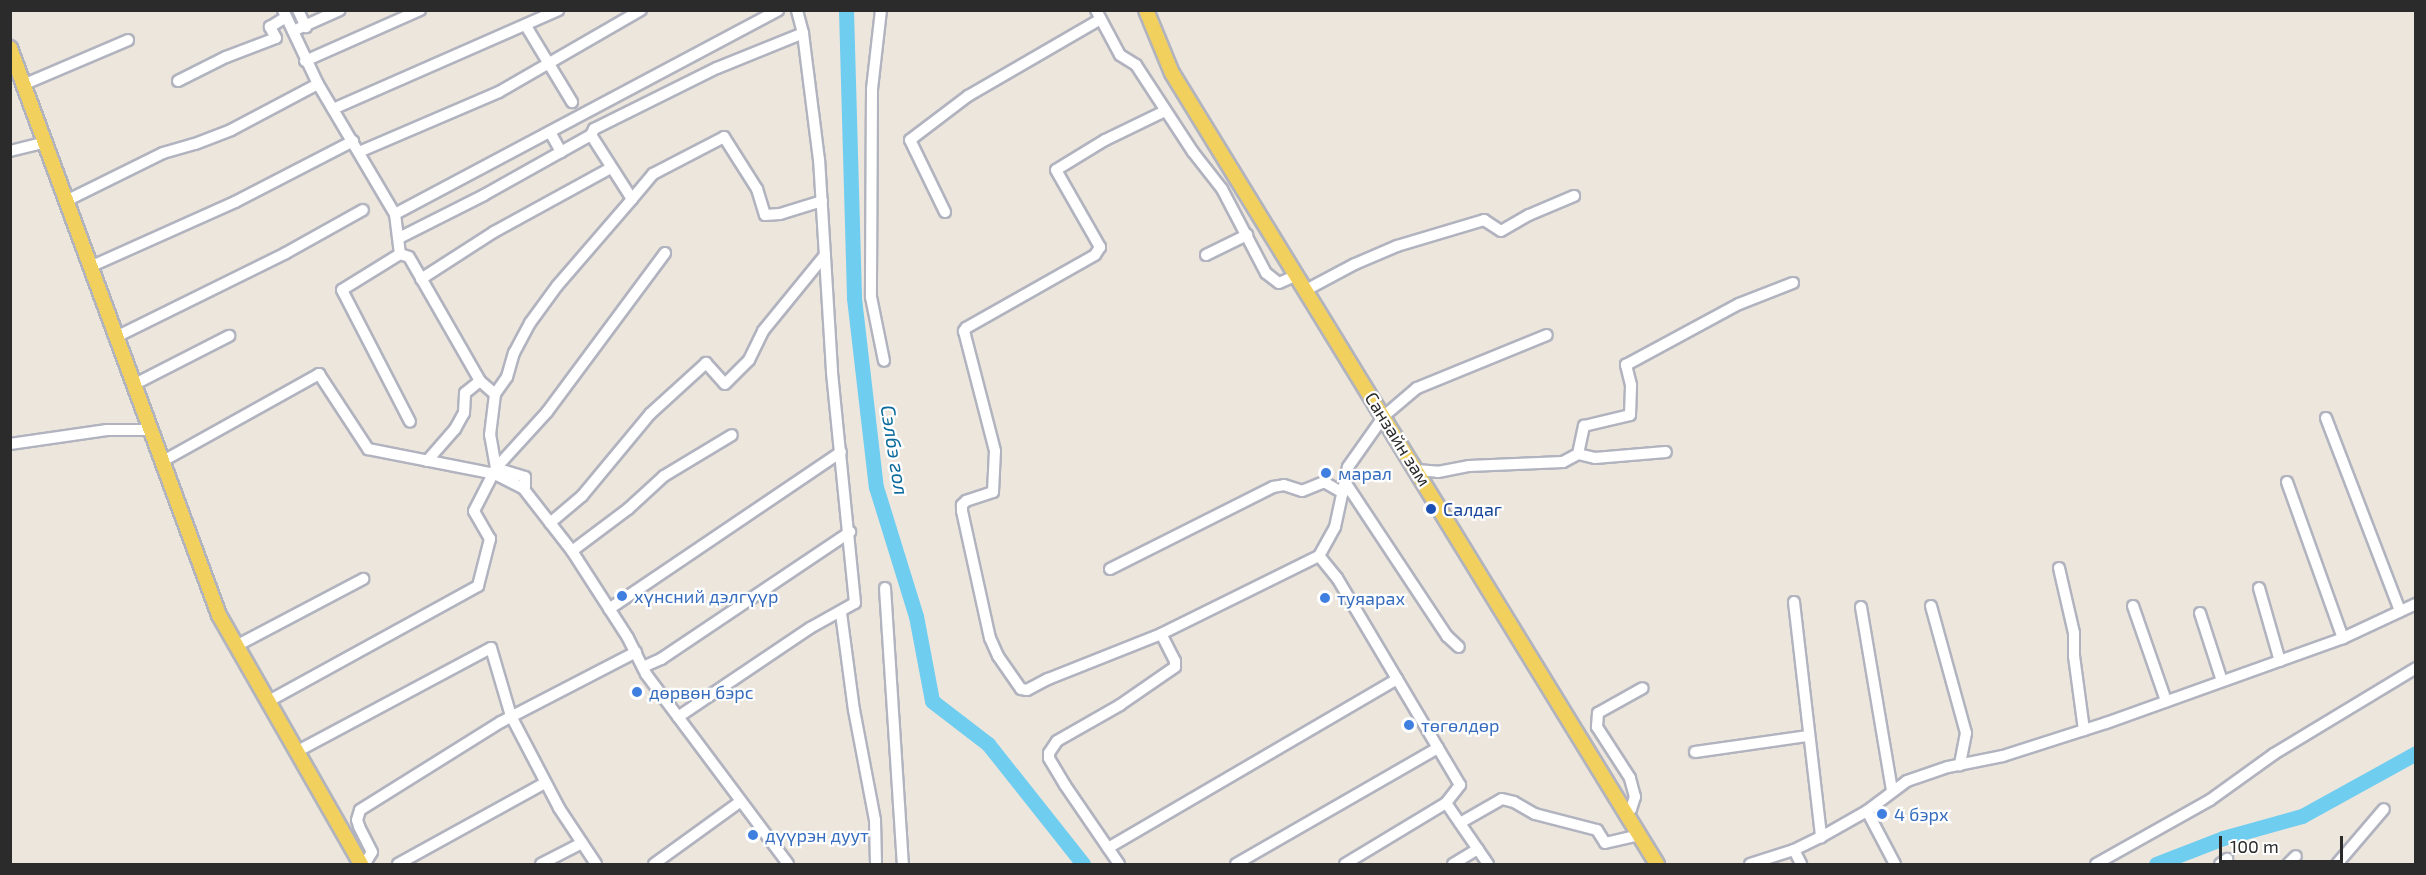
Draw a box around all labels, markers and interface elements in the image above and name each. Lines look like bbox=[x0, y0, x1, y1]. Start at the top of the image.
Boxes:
street label: Санзайн зам bbox=[1361, 388, 1435, 490]
water label: Сэлбэ гол bbox=[876, 403, 914, 497]
place label: марал bbox=[1338, 462, 1392, 484]
marker: марал bbox=[1319, 466, 1333, 480]
place label: Салдаг bbox=[1443, 498, 1502, 520]
marker: Салдаг bbox=[1424, 502, 1438, 516]
place label: хүнсний дэлгүүр bbox=[634, 585, 778, 607]
place label: туяарах bbox=[1337, 587, 1405, 609]
marker: хүнсний дэлгүүр bbox=[615, 589, 629, 603]
marker: туяарах bbox=[1318, 591, 1332, 605]
place label: дөрвөн бэрс bbox=[649, 681, 754, 703]
marker: дөрвөн бэрс bbox=[630, 685, 644, 699]
place label: төгөлдөр bbox=[1421, 714, 1499, 736]
marker: төгөлдөр bbox=[1402, 718, 1416, 732]
place label: 4 бэрх bbox=[1894, 803, 1949, 825]
marker: 4 бэрх bbox=[1875, 807, 1889, 821]
place label: дүүрэн дуут bbox=[765, 824, 869, 846]
scale bar bbox=[2222, 824, 2346, 862]
marker: дүүрэн дуут bbox=[746, 828, 760, 842]
text: 100 m bbox=[2230, 835, 2279, 857]

